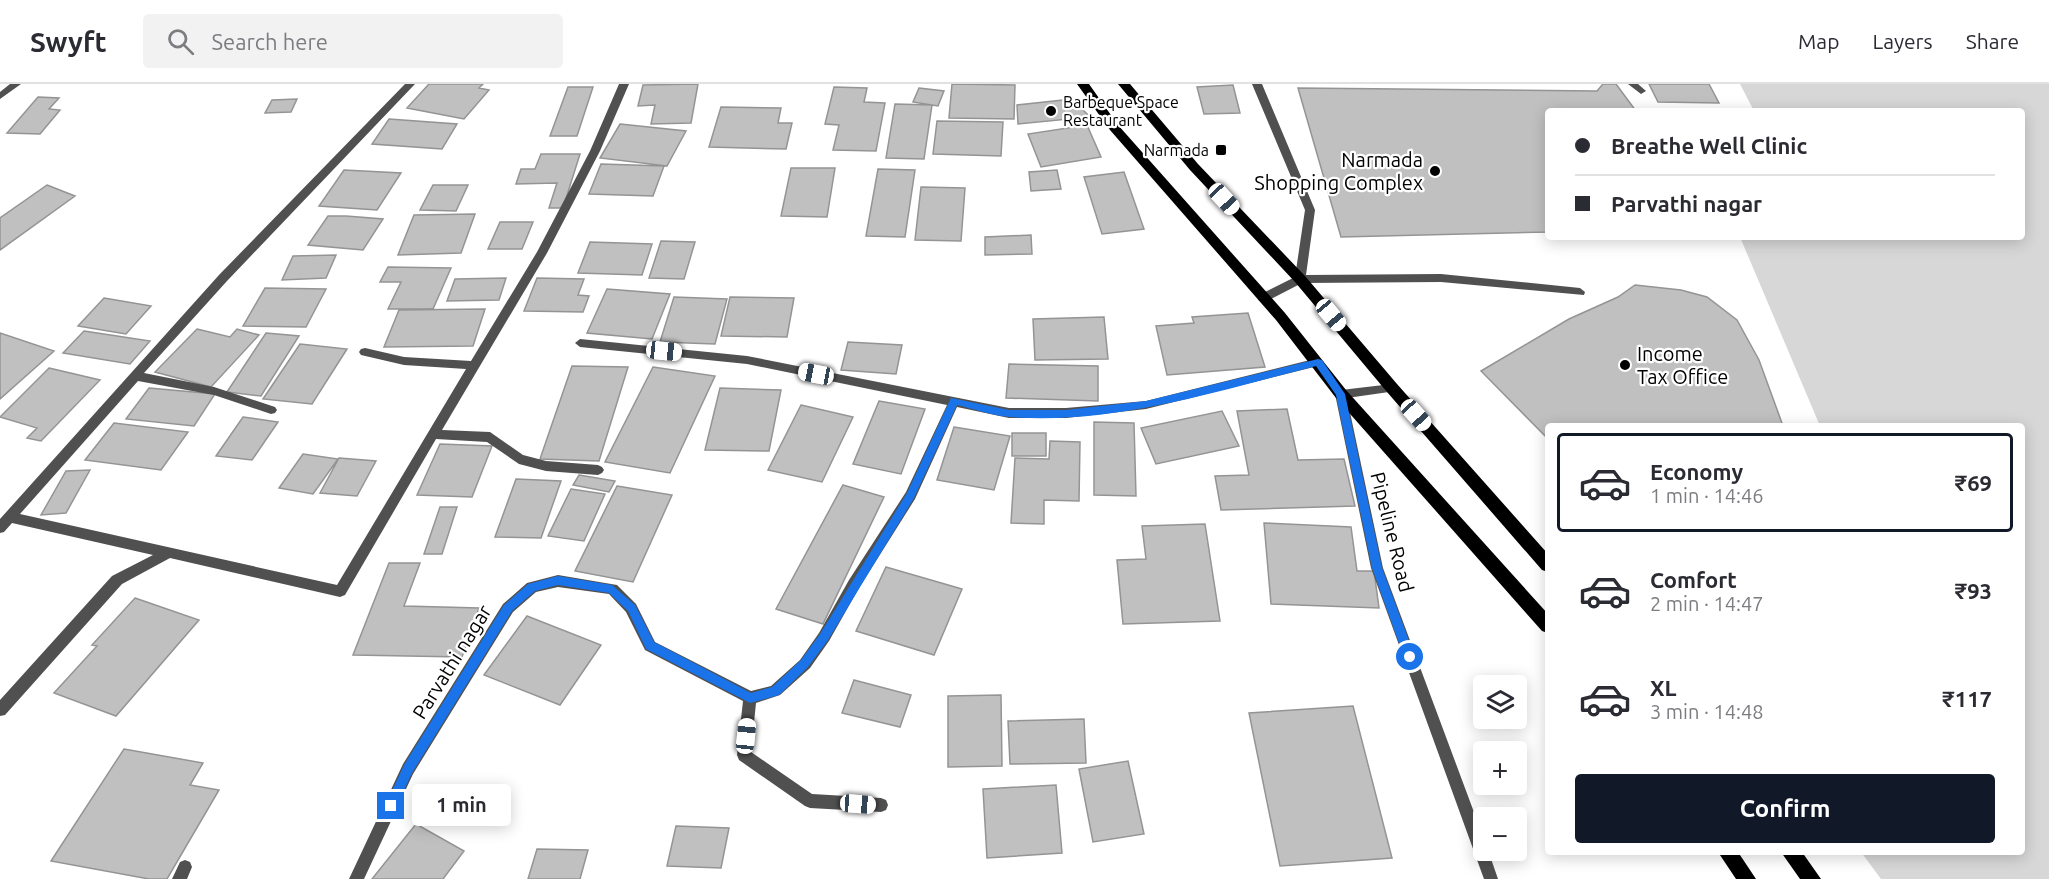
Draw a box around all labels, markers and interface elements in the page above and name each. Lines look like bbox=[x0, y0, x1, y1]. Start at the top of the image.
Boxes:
search box bbox=[143, 14, 563, 68]
icon: search bbox=[164, 25, 197, 58]
text: Swyft bbox=[30, 26, 107, 57]
text: Search here bbox=[212, 29, 328, 54]
text: Map bbox=[1798, 29, 1839, 53]
text: Layers bbox=[1872, 29, 1933, 53]
text: Share bbox=[1966, 29, 2019, 53]
place label: Barbeque Space Restaurant bbox=[1063, 93, 1179, 129]
marker: Barbeque Space Restaurant bbox=[1044, 104, 1058, 118]
text: Breathe Well Clinic bbox=[1611, 133, 1807, 158]
place label: Narmada bbox=[1144, 141, 1209, 159]
marker: Narmada bbox=[1214, 143, 1228, 157]
place label: Narmada Shopping Complex bbox=[1254, 148, 1423, 194]
marker: Narmada Shopping Complex bbox=[1428, 164, 1442, 178]
car bbox=[1205, 180, 1243, 218]
text: Parvathi nagar bbox=[1611, 191, 1762, 216]
car bbox=[1313, 295, 1349, 335]
car bbox=[645, 340, 683, 362]
place label: Income Tax Office bbox=[1637, 342, 1728, 388]
marker: Income Tax Office bbox=[1618, 358, 1632, 372]
car bbox=[797, 362, 835, 386]
car bbox=[1397, 396, 1435, 434]
icon: car bbox=[1578, 456, 1632, 510]
text: Economy bbox=[1650, 459, 1743, 484]
street label: Pipeline Road bbox=[1366, 470, 1418, 594]
text: ₹69 bbox=[1955, 470, 1992, 495]
text: 1 min · 14:46 bbox=[1650, 484, 1764, 507]
icon: car bbox=[1578, 564, 1632, 618]
text: Comfort bbox=[1650, 567, 1737, 592]
text: ₹93 bbox=[1955, 578, 1992, 603]
text: 2 min · 14:47 bbox=[1650, 592, 1764, 615]
street label: Parvathi nagar bbox=[407, 600, 496, 723]
route start bbox=[1396, 643, 1423, 670]
icon: car bbox=[1578, 672, 1632, 726]
map controls bbox=[1473, 675, 1527, 861]
button: layers bbox=[1473, 675, 1527, 729]
text: XL bbox=[1650, 675, 1677, 700]
text: ₹117 bbox=[1942, 686, 1992, 711]
text: 3 min · 14:48 bbox=[1650, 700, 1764, 723]
car bbox=[735, 717, 757, 755]
button: + bbox=[1473, 741, 1527, 795]
button: Confirm bbox=[1575, 774, 1995, 843]
callout: 1 min bbox=[412, 785, 511, 827]
route end bbox=[377, 792, 404, 819]
text: 1 min bbox=[436, 793, 487, 816]
car bbox=[839, 794, 877, 814]
button: − bbox=[1473, 807, 1527, 861]

